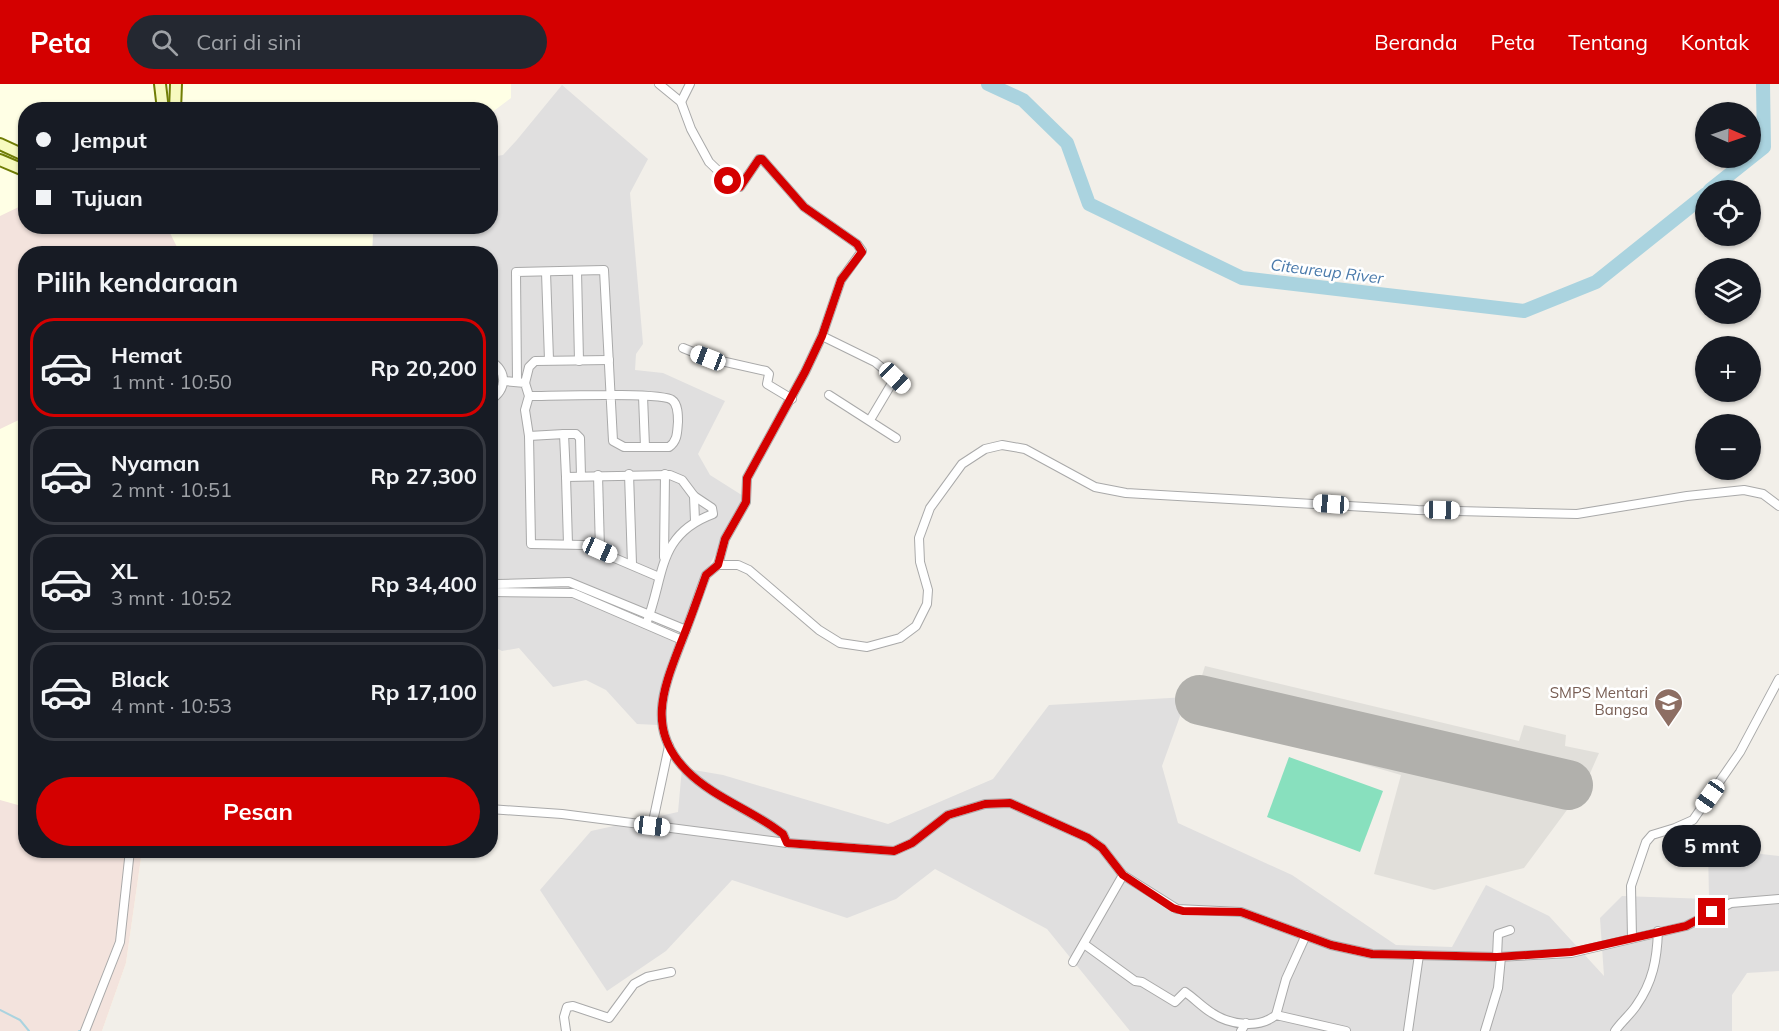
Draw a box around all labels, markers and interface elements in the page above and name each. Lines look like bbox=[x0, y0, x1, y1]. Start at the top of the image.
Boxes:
search box bbox=[127, 15, 547, 69]
text: Peta bbox=[30, 25, 91, 60]
icon: search bbox=[148, 26, 181, 59]
text: Cari di sini bbox=[196, 28, 302, 56]
text: Beranda bbox=[1374, 29, 1458, 55]
text: Peta bbox=[1491, 29, 1535, 55]
text: Tentang bbox=[1568, 29, 1648, 55]
text: Kontak bbox=[1681, 29, 1749, 55]
north arrow bbox=[1695, 102, 1761, 168]
map controls bbox=[1695, 102, 1761, 480]
text: Jemput bbox=[72, 126, 147, 154]
route start bbox=[714, 167, 741, 194]
button: locate bbox=[1695, 180, 1761, 246]
text: Tujuan bbox=[72, 184, 143, 212]
water label: Citeureup River bbox=[1270, 254, 1386, 288]
button: layers bbox=[1695, 258, 1761, 324]
text: Pilih kendaraan bbox=[36, 265, 238, 299]
button: + bbox=[1695, 336, 1761, 402]
icon: car bbox=[39, 341, 93, 395]
text: Hemat bbox=[111, 341, 182, 369]
car bbox=[688, 343, 728, 373]
text: Rp 20,200 bbox=[370, 354, 477, 382]
car bbox=[876, 359, 914, 397]
text: 1 mnt · 10:50 bbox=[111, 369, 232, 394]
button: − bbox=[1695, 414, 1761, 480]
icon: car bbox=[39, 449, 93, 503]
text: Nyaman bbox=[111, 449, 200, 477]
text: Rp 27,300 bbox=[370, 462, 477, 490]
text: 2 mnt · 10:51 bbox=[111, 477, 232, 502]
car bbox=[1312, 494, 1350, 514]
car bbox=[1424, 501, 1460, 519]
car bbox=[580, 534, 620, 566]
icon: car bbox=[39, 557, 93, 611]
text: XL bbox=[111, 557, 138, 585]
text: Rp 34,400 bbox=[370, 570, 477, 598]
text: 3 mnt · 10:52 bbox=[111, 585, 232, 610]
icon: car bbox=[39, 665, 93, 719]
text: Black bbox=[111, 665, 169, 693]
text: Rp 17,100 bbox=[370, 678, 477, 706]
place label: SMPS Mentari Bangsa bbox=[1550, 683, 1648, 719]
school or university icon: SMPS Mentari Bangsa bbox=[1653, 686, 1685, 728]
text: 4 mnt · 10:53 bbox=[111, 693, 232, 718]
car bbox=[1692, 776, 1728, 816]
button: Pesan bbox=[36, 777, 480, 846]
car bbox=[633, 815, 671, 837]
callout: 5 mnt bbox=[1662, 825, 1762, 867]
text: 5 mnt bbox=[1684, 833, 1739, 858]
route end bbox=[1698, 898, 1725, 925]

